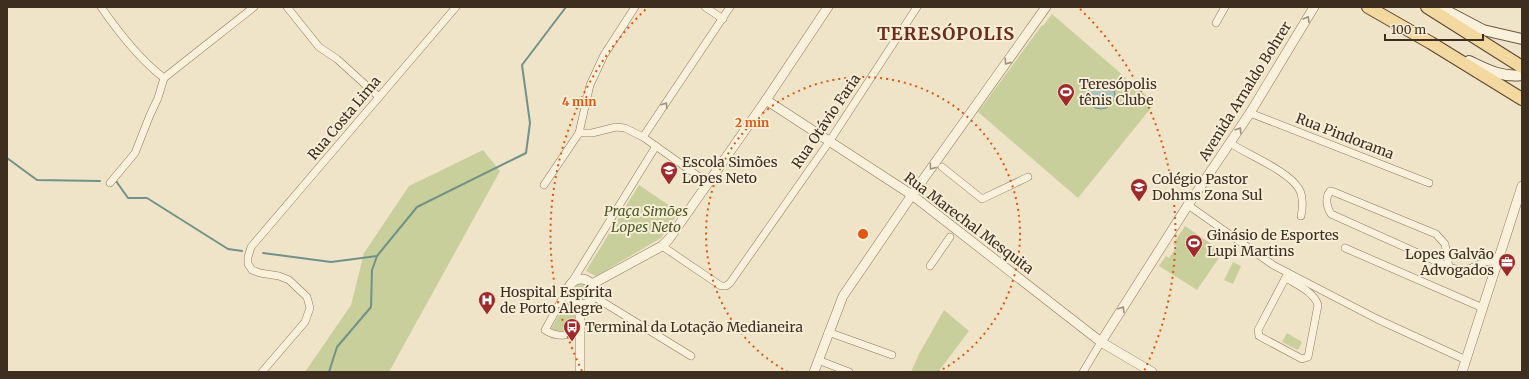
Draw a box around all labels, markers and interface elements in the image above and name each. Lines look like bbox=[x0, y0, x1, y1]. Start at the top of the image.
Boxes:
one-way arrow bbox=[1302, 16, 1310, 23]
scale bar bbox=[1385, 16, 1483, 42]
street label: Avenida Arnaldo Bohrer bbox=[1194, 18, 1295, 165]
district label: TERESÓPOLIS bbox=[877, 22, 1015, 45]
text: 100 m bbox=[1391, 22, 1426, 37]
one-way arrow bbox=[1005, 57, 1012, 64]
street label: Rua Otávio Faria bbox=[788, 70, 865, 172]
street label: Rua Costa Lima bbox=[304, 72, 385, 164]
place label: Teresópolis tênis Clube bbox=[1079, 75, 1157, 109]
sports icon: Teresópolis tênis Clube bbox=[1056, 82, 1076, 107]
text: 4 min bbox=[562, 94, 596, 109]
one-way arrow bbox=[660, 102, 668, 109]
street label: Rua Pindorama bbox=[1293, 109, 1397, 163]
text: 2 min bbox=[735, 115, 769, 130]
one-way arrow bbox=[1234, 127, 1242, 134]
place label: Escola Simões Lopes Neto bbox=[682, 153, 778, 187]
school or university icon: Escola Simões Lopes Neto bbox=[659, 160, 679, 185]
one-way arrow bbox=[930, 163, 937, 170]
street label: Rua Marechal Mesquita bbox=[901, 168, 1038, 278]
place label: Colégio Pastor Dohms Zona Sul bbox=[1152, 170, 1263, 204]
school or university icon: Colégio Pastor Dohms Zona Sul bbox=[1129, 177, 1149, 202]
park label: Praça Simões Lopes Neto bbox=[604, 202, 688, 236]
place label: Ginásio de Esportes Lupi Martins bbox=[1207, 226, 1339, 260]
centre of rings bbox=[856, 227, 870, 241]
sports icon: Ginásio de Esportes Lupi Martins bbox=[1184, 233, 1204, 258]
place label: Lopes Galvão Advogados bbox=[1405, 245, 1494, 279]
office icon: Lopes Galvão Advogados bbox=[1497, 252, 1517, 277]
place label: Hospital Espírita de Porto Alegre bbox=[500, 283, 613, 317]
hospital icon: Hospital Espírita de Porto Alegre bbox=[477, 290, 497, 315]
one-way arrow bbox=[1118, 306, 1125, 313]
bus stop icon: Terminal da Lotação Medianeira bbox=[562, 317, 582, 342]
place label: Terminal da Lotação Medianeira bbox=[585, 318, 803, 336]

